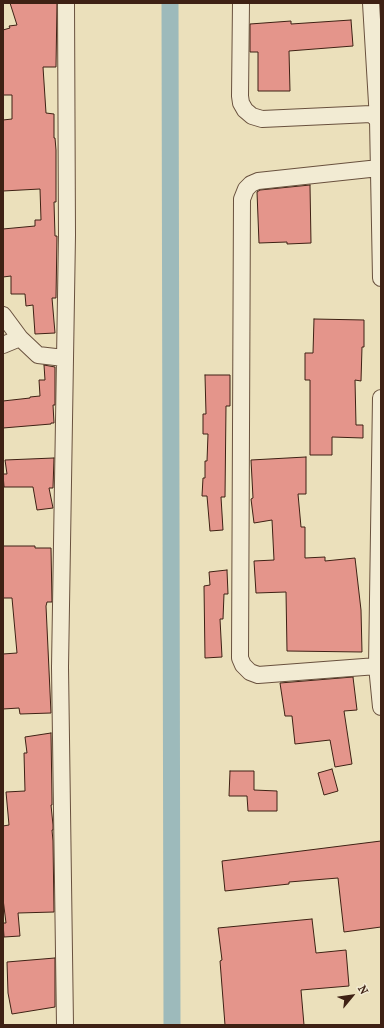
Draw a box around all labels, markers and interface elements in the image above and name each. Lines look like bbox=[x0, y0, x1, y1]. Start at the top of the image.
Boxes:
north arrow bbox=[332, 976, 372, 1016]
text: N bbox=[355, 983, 371, 997]

